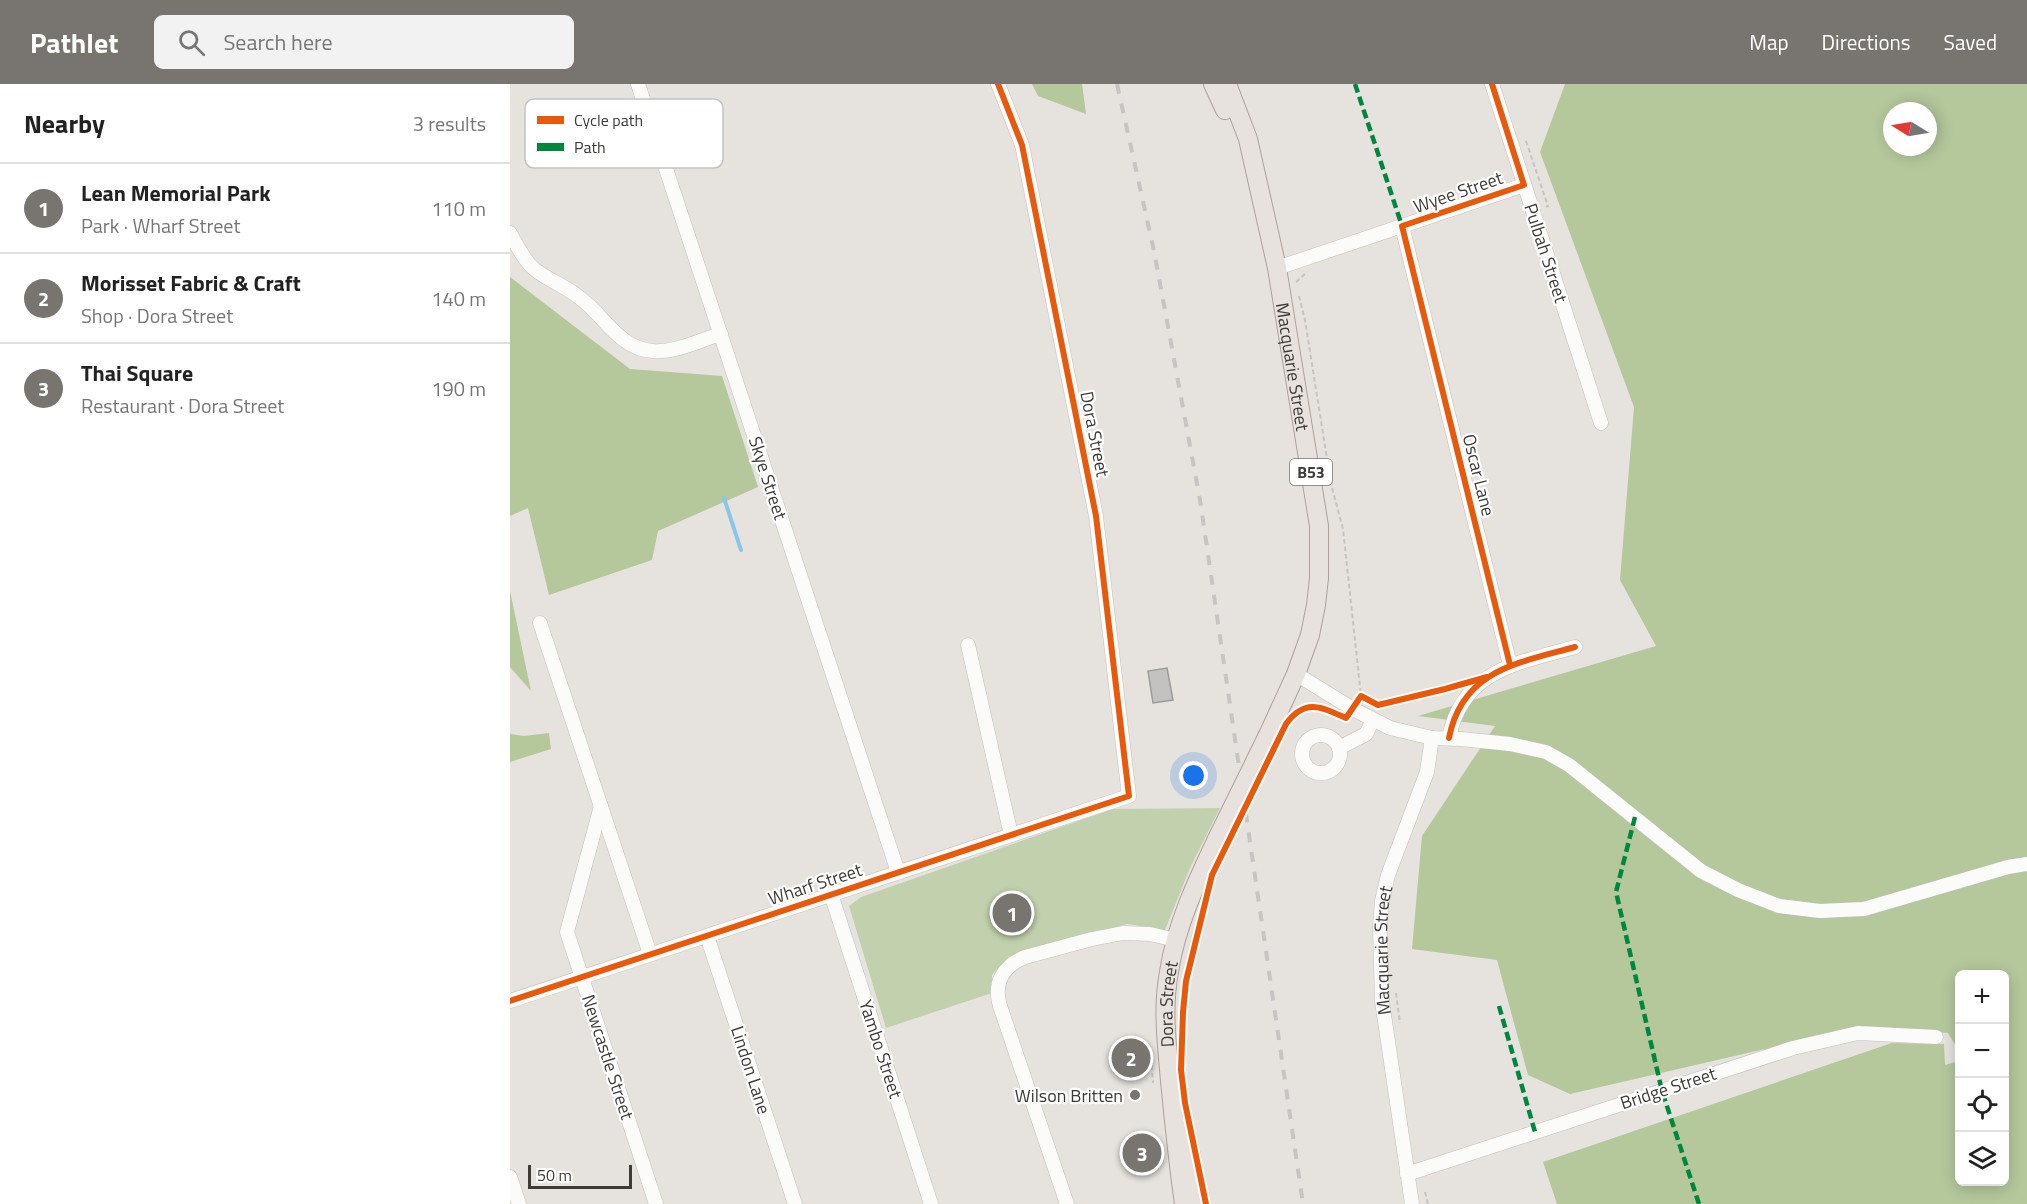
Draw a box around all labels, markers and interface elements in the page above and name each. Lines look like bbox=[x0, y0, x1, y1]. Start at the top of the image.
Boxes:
search box bbox=[154, 15, 574, 69]
text: Pathlet bbox=[30, 21, 118, 64]
text: Search here bbox=[223, 25, 333, 59]
icon: search bbox=[175, 26, 208, 59]
text: Map bbox=[1749, 26, 1789, 58]
text: Directions bbox=[1822, 26, 1911, 58]
text: Saved bbox=[1944, 26, 1997, 58]
legend bbox=[525, 99, 723, 168]
north arrow bbox=[1883, 102, 1937, 156]
text: Nearby bbox=[24, 104, 105, 143]
text: 3 results bbox=[413, 108, 486, 139]
text: Cycle path bbox=[574, 108, 643, 132]
text: Path bbox=[574, 135, 606, 159]
street label: Wyee Street bbox=[1410, 164, 1507, 220]
text: Lean Memorial Park bbox=[81, 176, 270, 210]
text: 1 bbox=[38, 193, 49, 224]
text: 110 m bbox=[431, 193, 486, 224]
street label: Pulbah Street bbox=[1517, 200, 1575, 307]
text: Park · Wharf Street bbox=[81, 210, 240, 241]
text: Morisset Fabric & Craft bbox=[81, 266, 301, 300]
text: 2 bbox=[38, 283, 49, 314]
text: 140 m bbox=[431, 283, 486, 314]
text: Shop · Dora Street bbox=[81, 300, 233, 331]
street label: Macquarie Street bbox=[1269, 300, 1317, 433]
text: Thai Square bbox=[81, 356, 193, 390]
text: 3 bbox=[38, 373, 49, 404]
text: 190 m bbox=[431, 373, 486, 404]
street label: Dora Street bbox=[1073, 389, 1117, 480]
text: Restaurant · Dora Street bbox=[81, 390, 284, 421]
street label: Oscar Lane bbox=[1456, 431, 1502, 519]
street label: Skye Street bbox=[742, 433, 794, 524]
road number: B53 bbox=[1290, 459, 1332, 485]
your location bbox=[1179, 761, 1208, 790]
street label: Wharf Street bbox=[765, 856, 866, 912]
street label: Macquarie Street bbox=[1366, 882, 1399, 1017]
pin: 1 bbox=[992, 890, 1032, 936]
street label: Dora Street bbox=[1152, 958, 1184, 1048]
map controls bbox=[1955, 970, 2009, 1186]
button: + bbox=[1955, 970, 2009, 1024]
street label: Newcastle Street bbox=[575, 991, 641, 1124]
street label: Yambo Street bbox=[852, 996, 910, 1102]
street label: Lindon Lane bbox=[724, 1022, 778, 1118]
button: − bbox=[1955, 1024, 2009, 1078]
pin: 2 bbox=[1112, 1036, 1150, 1080]
street label: Bridge Street bbox=[1617, 1060, 1720, 1116]
button: locate bbox=[1955, 1078, 2009, 1132]
place label: Wilson Britten bbox=[1015, 1082, 1123, 1109]
marker: Wilson Britten bbox=[1128, 1088, 1142, 1102]
pin: 3 bbox=[1122, 1130, 1162, 1176]
button: layers bbox=[1955, 1132, 2009, 1186]
scale bar bbox=[528, 1162, 632, 1190]
text: 50 m bbox=[537, 1163, 572, 1187]

